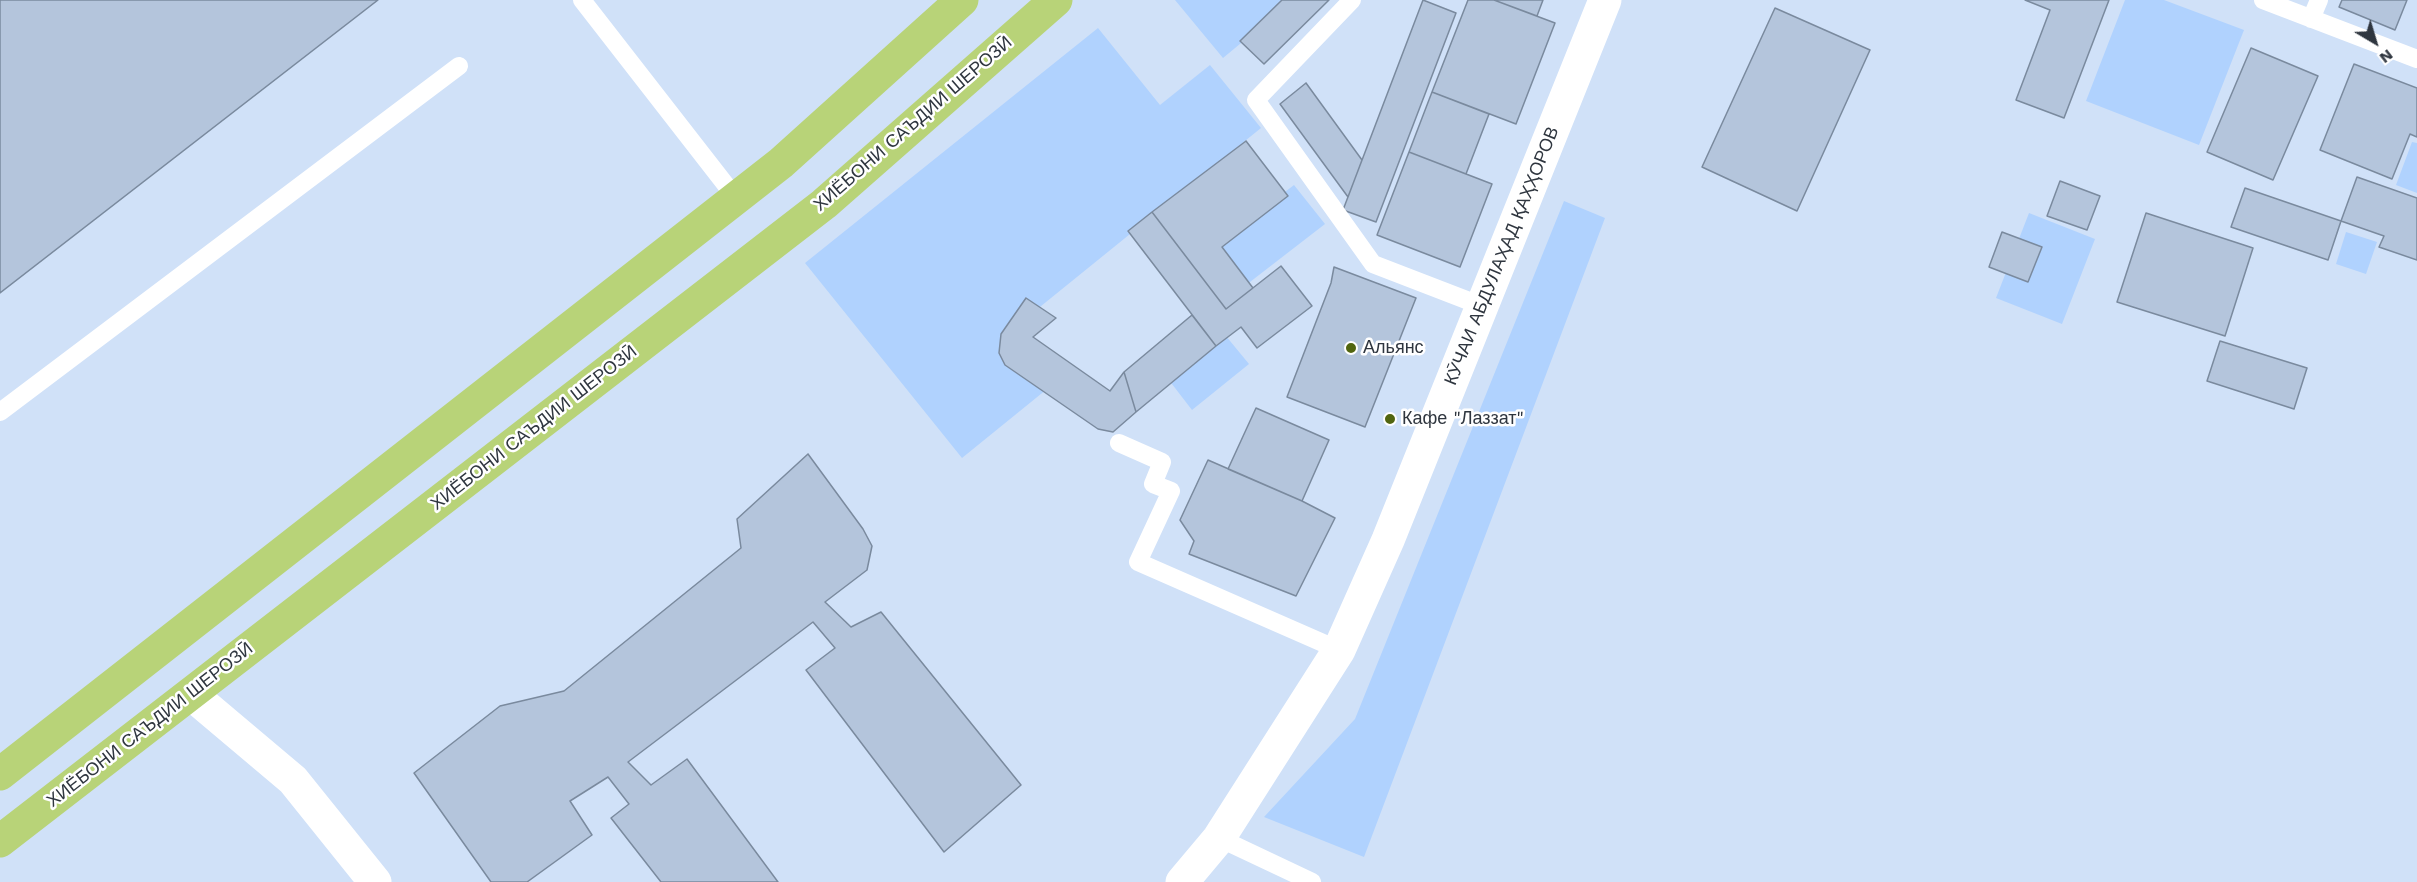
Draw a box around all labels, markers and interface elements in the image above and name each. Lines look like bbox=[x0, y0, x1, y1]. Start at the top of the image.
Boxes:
north arrow bbox=[2345, 12, 2405, 72]
street label: ХИЁБОНИ САЪДИИ ШЕРОЗӢ bbox=[809, 32, 1017, 216]
text: N bbox=[2376, 45, 2397, 68]
street label: КӮЧАИ АБДУЛАҲАД ҚАҲҲОРОВ bbox=[1440, 124, 1564, 388]
place label: Альянс bbox=[1363, 337, 1424, 359]
street label: ХИЁБОНИ САЪДИИ ШЕРОЗӢ bbox=[427, 341, 641, 515]
marker: Альянс bbox=[1344, 341, 1358, 355]
place label: Кафе "Лаззат" bbox=[1402, 408, 1524, 430]
marker: Кафе "Лаззат" bbox=[1383, 412, 1397, 426]
street label: ХИЁБОНИ САЪДИИ ШЕРОЗӢ bbox=[43, 638, 257, 812]

